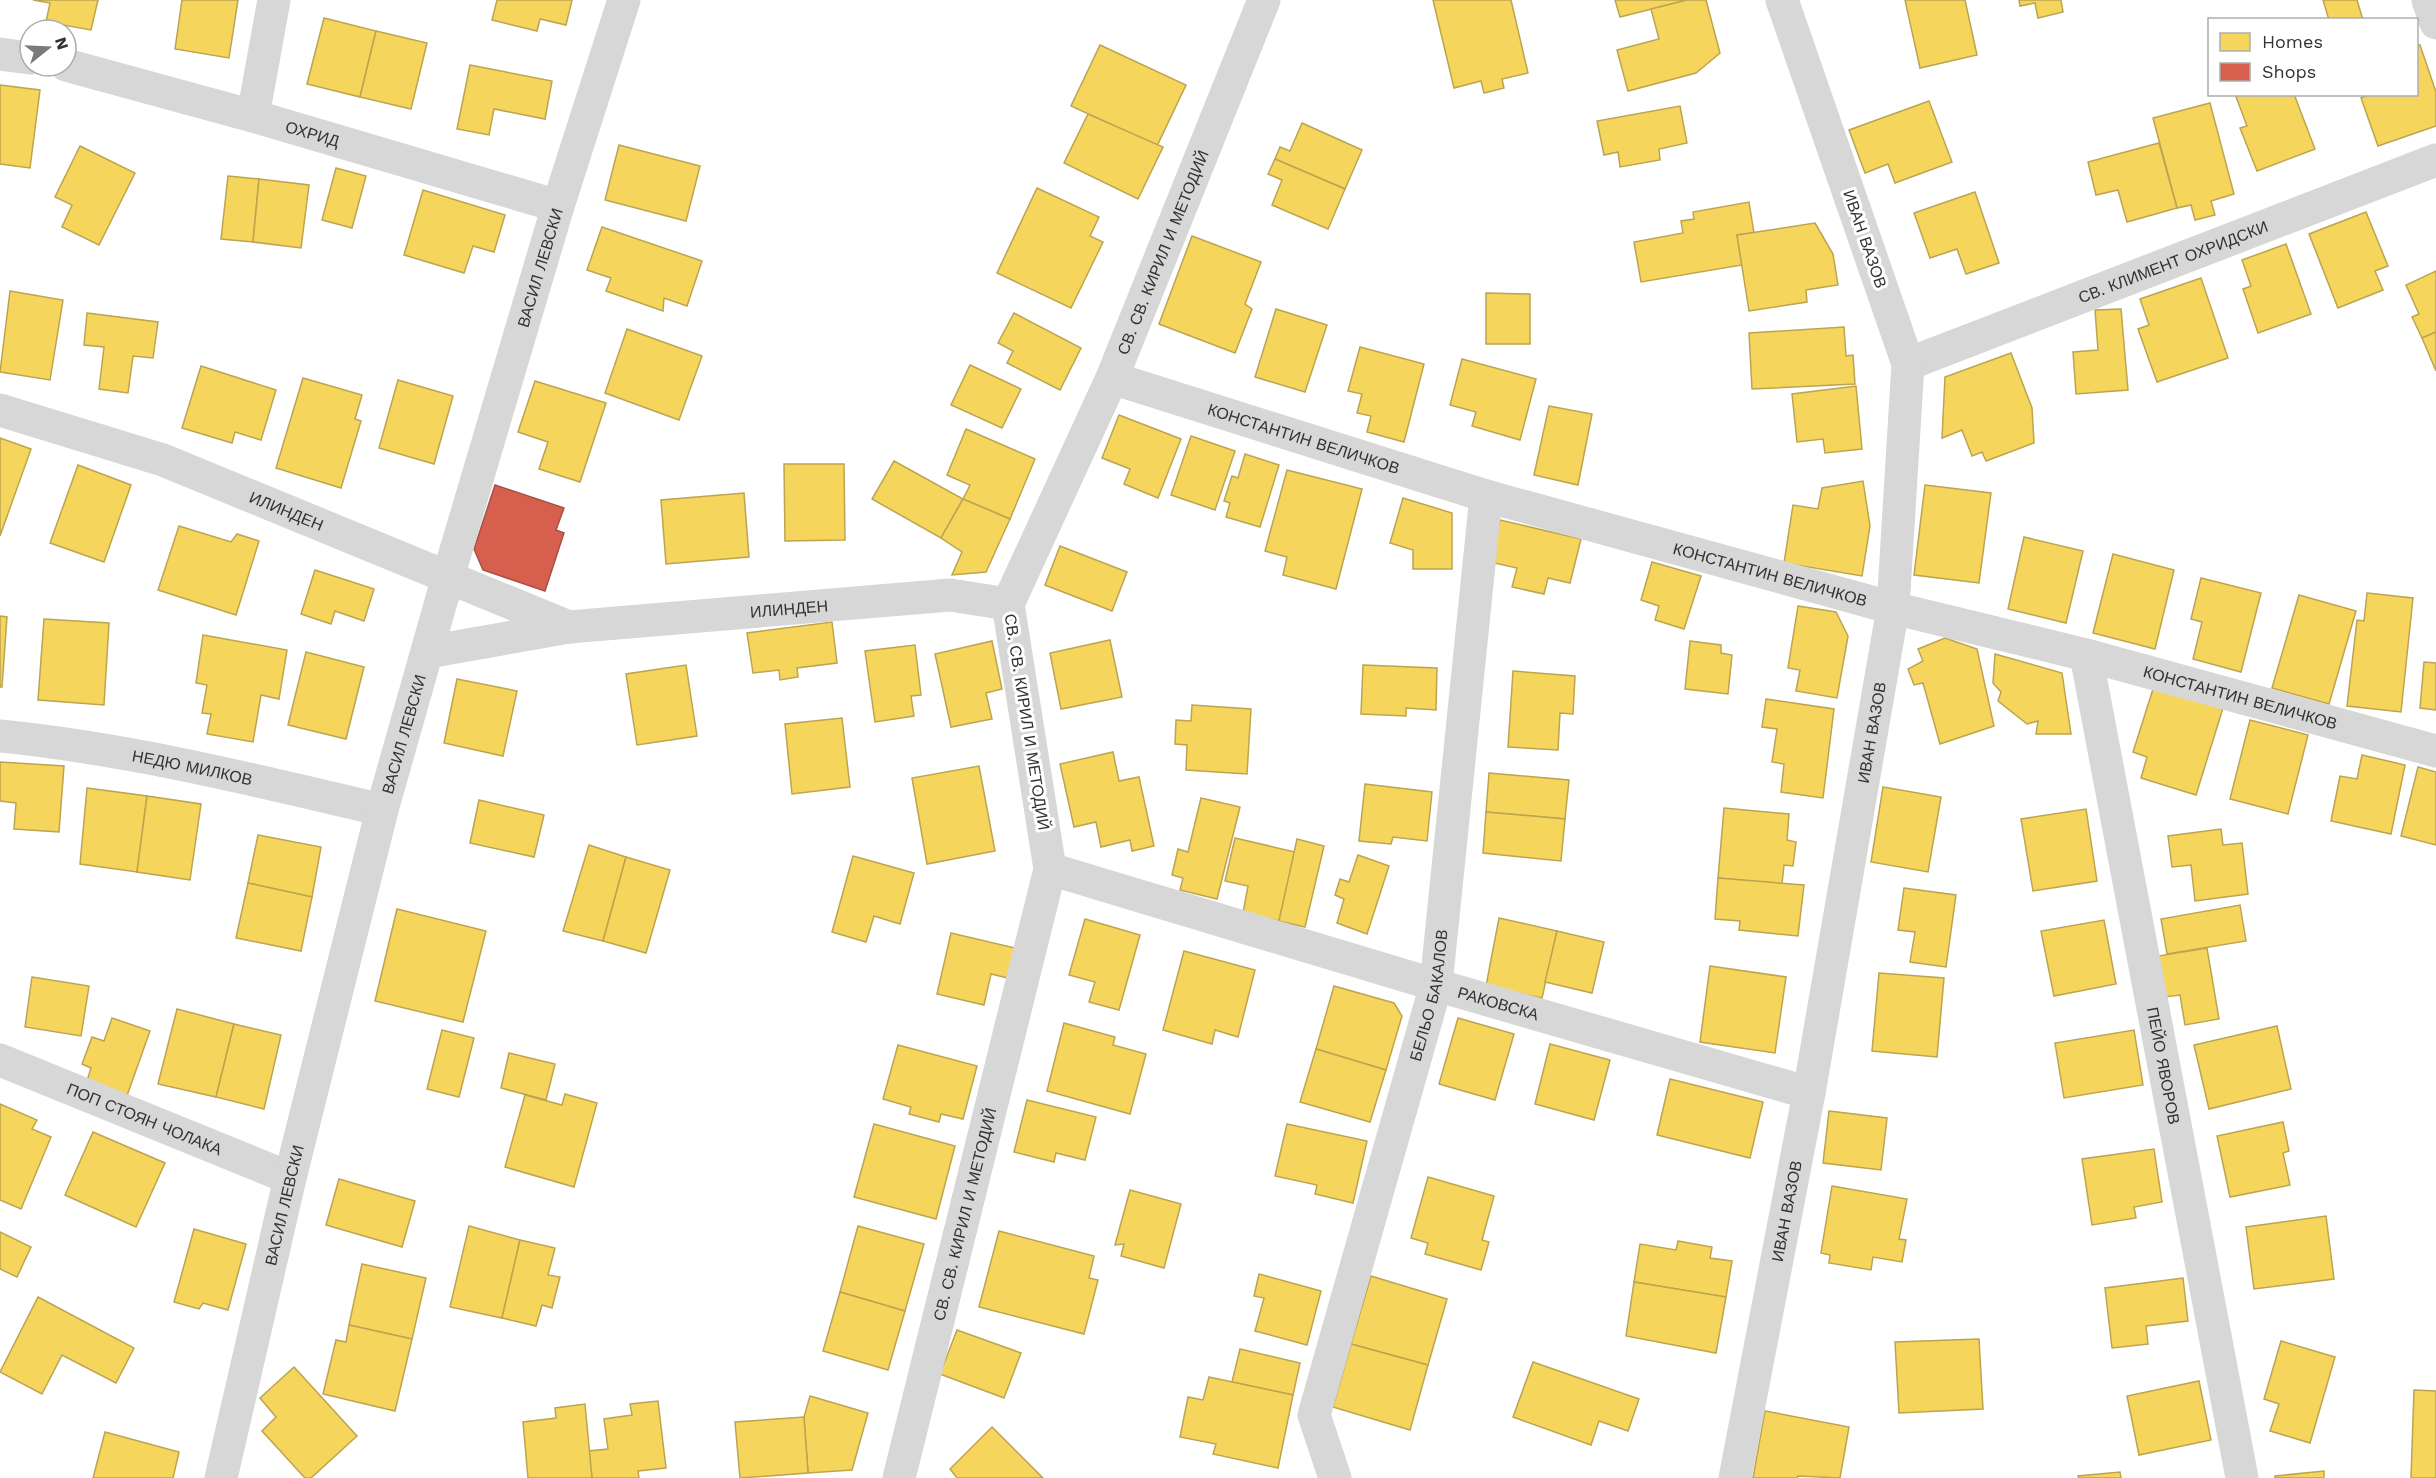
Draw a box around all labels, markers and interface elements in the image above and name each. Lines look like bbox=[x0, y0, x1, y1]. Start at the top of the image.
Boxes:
north arrow bbox=[18, 18, 78, 78]
legend bbox=[2208, 18, 2418, 96]
text: Homes bbox=[2262, 31, 2323, 52]
text: N bbox=[51, 35, 73, 52]
text: Shops bbox=[2262, 61, 2316, 82]
street label: ОХРИД bbox=[283, 117, 342, 151]
street label: СВ. СВ. КИРИЛ И МЕТОДИЙ bbox=[1113, 147, 1212, 357]
street label: ИВАН ВАЗОВ bbox=[1839, 187, 1891, 291]
street label: ВАСИЛ ЛЕВСКИ bbox=[513, 206, 566, 329]
street label: СВ. КЛИМЕНТ ОХРИДСКИ bbox=[2075, 216, 2271, 307]
street label: КОНСТАНТИН ВЕЛИЧКОВ bbox=[1205, 399, 1402, 478]
street label: ИЛИНДЕН bbox=[247, 487, 326, 534]
street label: КОНСТАНТИН ВЕЛИЧКОВ bbox=[1671, 538, 1869, 610]
street label: ИЛИНДЕН bbox=[749, 596, 829, 621]
street label: СВ. СВ. КИРИЛ И МЕТОДИЙ bbox=[1001, 612, 1053, 832]
street label: КОНСТАНТИН ВЕЛИЧКОВ bbox=[2141, 662, 2339, 733]
street label: ВАСИЛ ЛЕВСКИ bbox=[378, 672, 429, 796]
street label: ИВАН ВАЗОВ bbox=[1853, 680, 1890, 785]
street label: НЕДЮ МИЛКОВ bbox=[131, 746, 254, 789]
street label: БЕЛЬО БАКАЛОВ bbox=[1405, 928, 1451, 1063]
street label: РАКОВСКА bbox=[1456, 982, 1541, 1024]
street label: ПЕЙО ЯВОРОВ bbox=[2143, 1005, 2184, 1126]
street label: ПОП СТОЯН ЧОЛАКА bbox=[64, 1079, 225, 1159]
street label: СВ. СВ. КИРИЛ И МЕТОДИЙ bbox=[929, 1105, 1000, 1323]
street label: ВАСИЛ ЛЕВСКИ bbox=[261, 1143, 307, 1267]
street label: ИВАН ВАЗОВ bbox=[1767, 1159, 1805, 1263]

